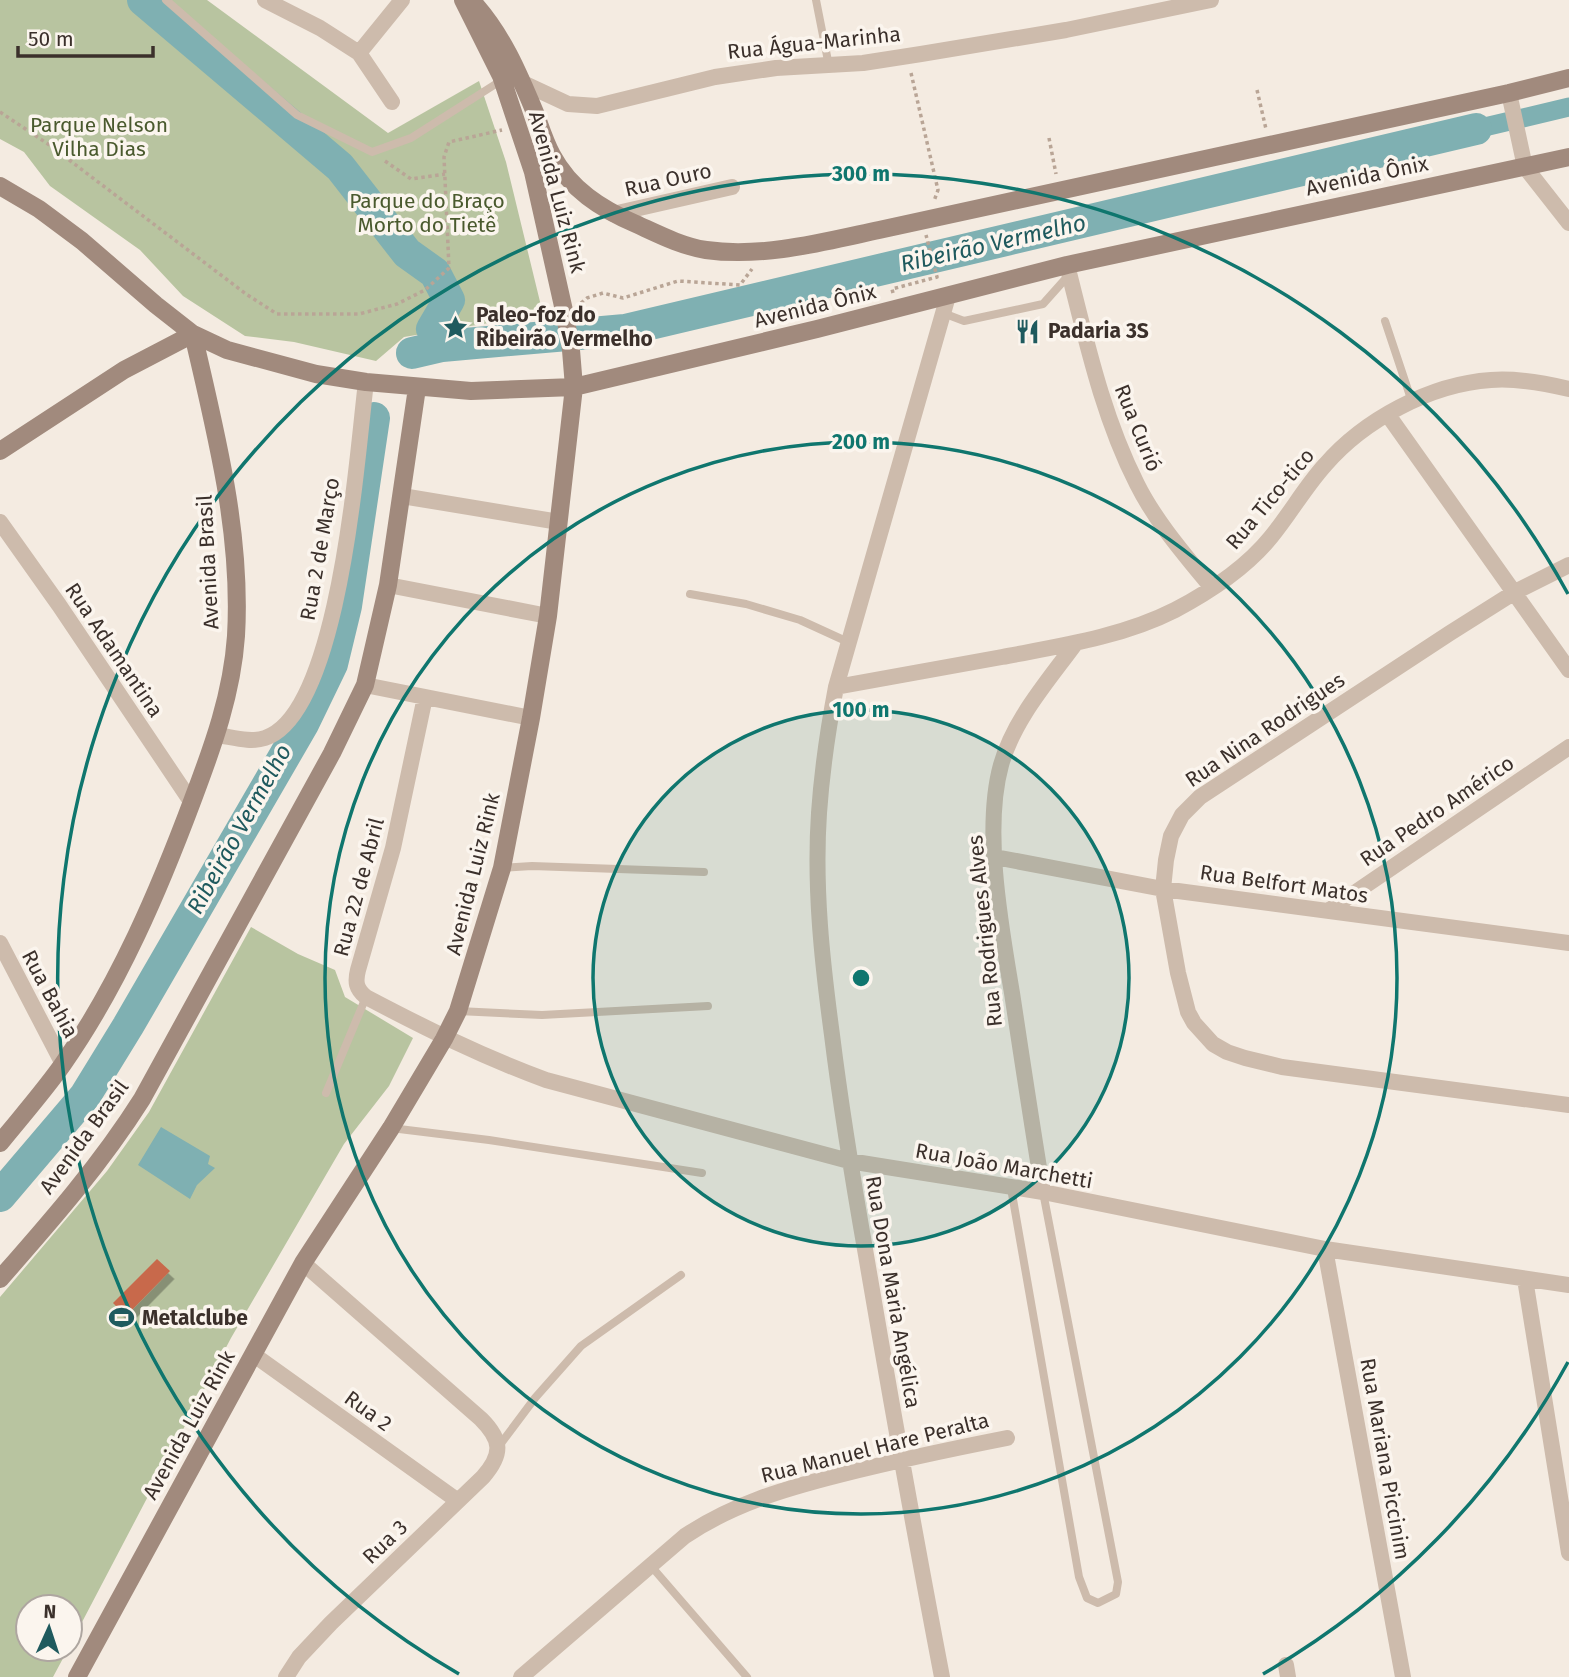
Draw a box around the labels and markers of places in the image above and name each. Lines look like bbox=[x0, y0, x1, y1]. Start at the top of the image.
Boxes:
place label: Paleo-foz do Ribeirão Vermelho bbox=[476, 302, 653, 352]
place icon: Paleo-foz do Ribeirão Vermelho bbox=[442, 313, 470, 341]
restaurant icon: Padaria 3S bbox=[1014, 317, 1042, 345]
place label: Padaria 3S bbox=[1048, 318, 1149, 344]
centre of rings bbox=[849, 966, 873, 990]
sports icon: Metalclube bbox=[108, 1304, 136, 1332]
place label: Metalclube bbox=[142, 1305, 248, 1331]

